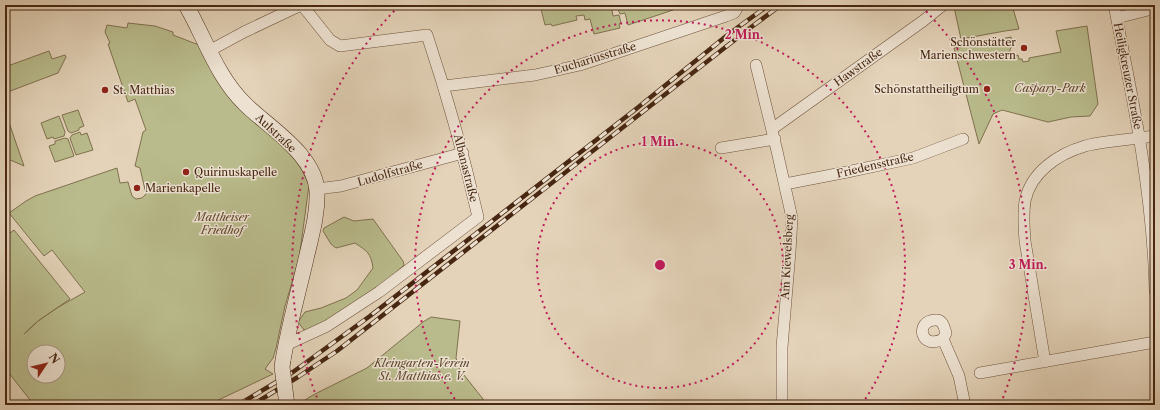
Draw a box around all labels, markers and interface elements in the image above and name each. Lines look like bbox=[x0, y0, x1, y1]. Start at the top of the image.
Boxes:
street label: Heiligkreuzer Straße bbox=[1111, 21, 1145, 131]
text: 2 Min. bbox=[725, 27, 763, 42]
place label: Schönstätter Marienschwestern bbox=[920, 35, 1016, 62]
street label: Euchariusstraße bbox=[552, 39, 638, 77]
marker: Schönstätter Marienschwestern bbox=[1019, 43, 1029, 53]
street label: Hawstraße bbox=[831, 45, 885, 89]
park label: Caspary-Park bbox=[1014, 81, 1086, 95]
place label: Schönstattheiligtum bbox=[874, 82, 980, 96]
place label: St. Matthias bbox=[113, 83, 175, 97]
marker: Schönstattheiligtum bbox=[982, 84, 992, 94]
marker: St. Matthias bbox=[100, 85, 110, 95]
street label: Aulstraße bbox=[252, 110, 299, 155]
street label: Albanastraße bbox=[451, 132, 481, 203]
text: 1 Min. bbox=[642, 134, 678, 149]
street label: Friedensstraße bbox=[835, 149, 915, 181]
street label: Ludolfstraße bbox=[356, 157, 424, 189]
place label: Quirinuskapelle bbox=[194, 165, 277, 179]
marker: Quirinuskapelle bbox=[181, 167, 191, 177]
place label: Marienkapelle bbox=[145, 181, 220, 195]
marker: Marienkapelle bbox=[132, 183, 142, 193]
park label: Mattheiser Friedhof bbox=[193, 210, 250, 237]
street label: Am Kiewelsberg bbox=[778, 214, 796, 301]
text: 3 Min. bbox=[1009, 257, 1047, 272]
centre of rings bbox=[653, 258, 667, 272]
north arrow bbox=[26, 344, 66, 384]
text: N bbox=[46, 350, 63, 367]
park label: Kleingarten-Verein St. Matthias e. V. bbox=[373, 356, 470, 383]

